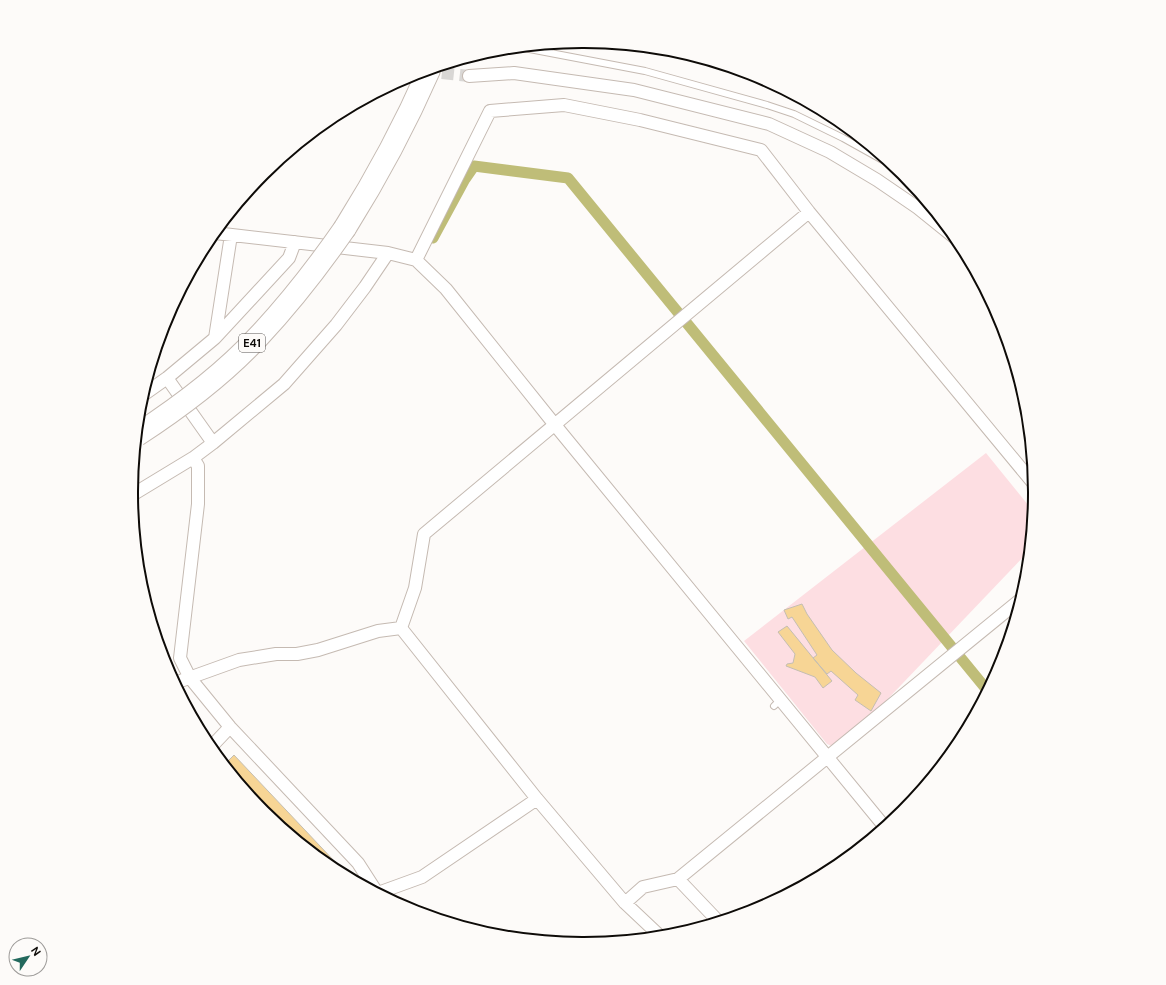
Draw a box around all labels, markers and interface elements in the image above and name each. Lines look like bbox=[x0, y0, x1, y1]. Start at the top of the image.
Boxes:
road number: E41 bbox=[239, 334, 265, 352]
north arrow bbox=[8, 937, 48, 977]
text: N bbox=[28, 944, 44, 959]

